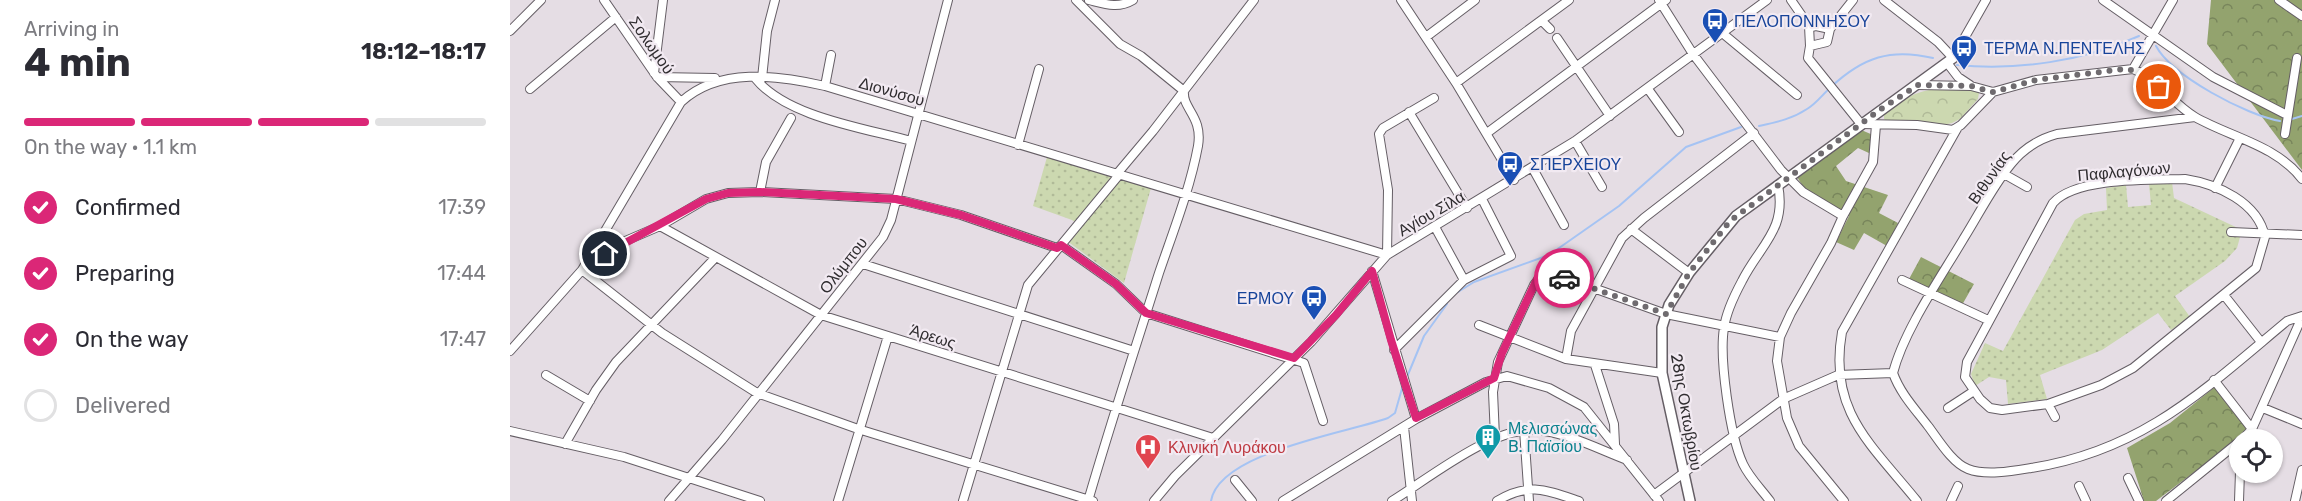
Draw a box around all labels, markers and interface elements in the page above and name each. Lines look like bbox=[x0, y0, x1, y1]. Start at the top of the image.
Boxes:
bus stop icon: ΠΕΛΟΠΟΝΝΗΣΟΥ bbox=[1700, 6, 1730, 44]
place label: ΠΕΛΟΠΟΝΝΗΣΟΥ bbox=[1734, 12, 1871, 31]
street label: Σολωμού bbox=[625, 13, 678, 78]
text: Arriving in bbox=[24, 17, 119, 41]
bus stop icon: ΤΕΡΜΑ Ν.ΠΕΝΤΕΛΗΣ bbox=[1949, 33, 1979, 71]
text: 18:12–18:17 bbox=[361, 38, 486, 65]
place label: ΤΕΡΜΑ Ν.ΠΕΝΤΕΛΗΣ bbox=[1984, 39, 2145, 58]
text: 4 min bbox=[24, 40, 131, 86]
pin bbox=[2133, 61, 2184, 112]
icon: bag bbox=[2142, 70, 2175, 103]
street label: Διονύσου bbox=[857, 73, 927, 110]
text: On the way · 1.1 km bbox=[24, 135, 197, 159]
street label: Βιθυνίας bbox=[1964, 147, 2015, 207]
bus stop icon: ΣΠΕΡΧΕΙΟΥ bbox=[1495, 149, 1525, 187]
place label: ΣΠΕΡΧΕΙΟΥ bbox=[1530, 155, 1622, 174]
street label: Παφλαγόνων bbox=[2077, 158, 2171, 185]
street label: Αγίου Σίλα bbox=[1394, 187, 1468, 240]
icon: check bbox=[24, 191, 57, 224]
text: Confirmed bbox=[75, 194, 181, 221]
text: 17:39 bbox=[438, 195, 486, 219]
pin bbox=[579, 228, 630, 279]
street label: Ολύμπου bbox=[815, 233, 871, 297]
icon: home bbox=[588, 237, 621, 270]
courier bbox=[1534, 248, 1594, 308]
icon: check bbox=[24, 257, 57, 290]
text: Preparing bbox=[75, 260, 175, 287]
text: 17:44 bbox=[437, 261, 486, 285]
icon: car bbox=[1548, 262, 1581, 295]
bus stop icon: ΕΡΜΟΥ bbox=[1299, 283, 1329, 321]
place label: ΕΡΜΟΥ bbox=[1237, 289, 1294, 308]
street label: Άρεως bbox=[908, 320, 958, 353]
icon: check bbox=[24, 323, 57, 356]
text: On the way bbox=[75, 326, 189, 353]
text: 17:47 bbox=[440, 327, 486, 351]
street label: 28ης Οκτωβρίου bbox=[1667, 352, 1706, 472]
text: Delivered bbox=[75, 392, 171, 419]
place label: Μελισσώνας B. Παϊσίου bbox=[1508, 419, 1598, 456]
building icon: Μελισσώνας B. Παϊσίου bbox=[1473, 422, 1503, 460]
map controls bbox=[2229, 429, 2283, 483]
button: locate bbox=[2229, 429, 2283, 483]
hospital icon: Κλινική Λυράκου bbox=[1133, 432, 1163, 470]
place label: Κλινική Λυράκου bbox=[1168, 438, 1286, 457]

